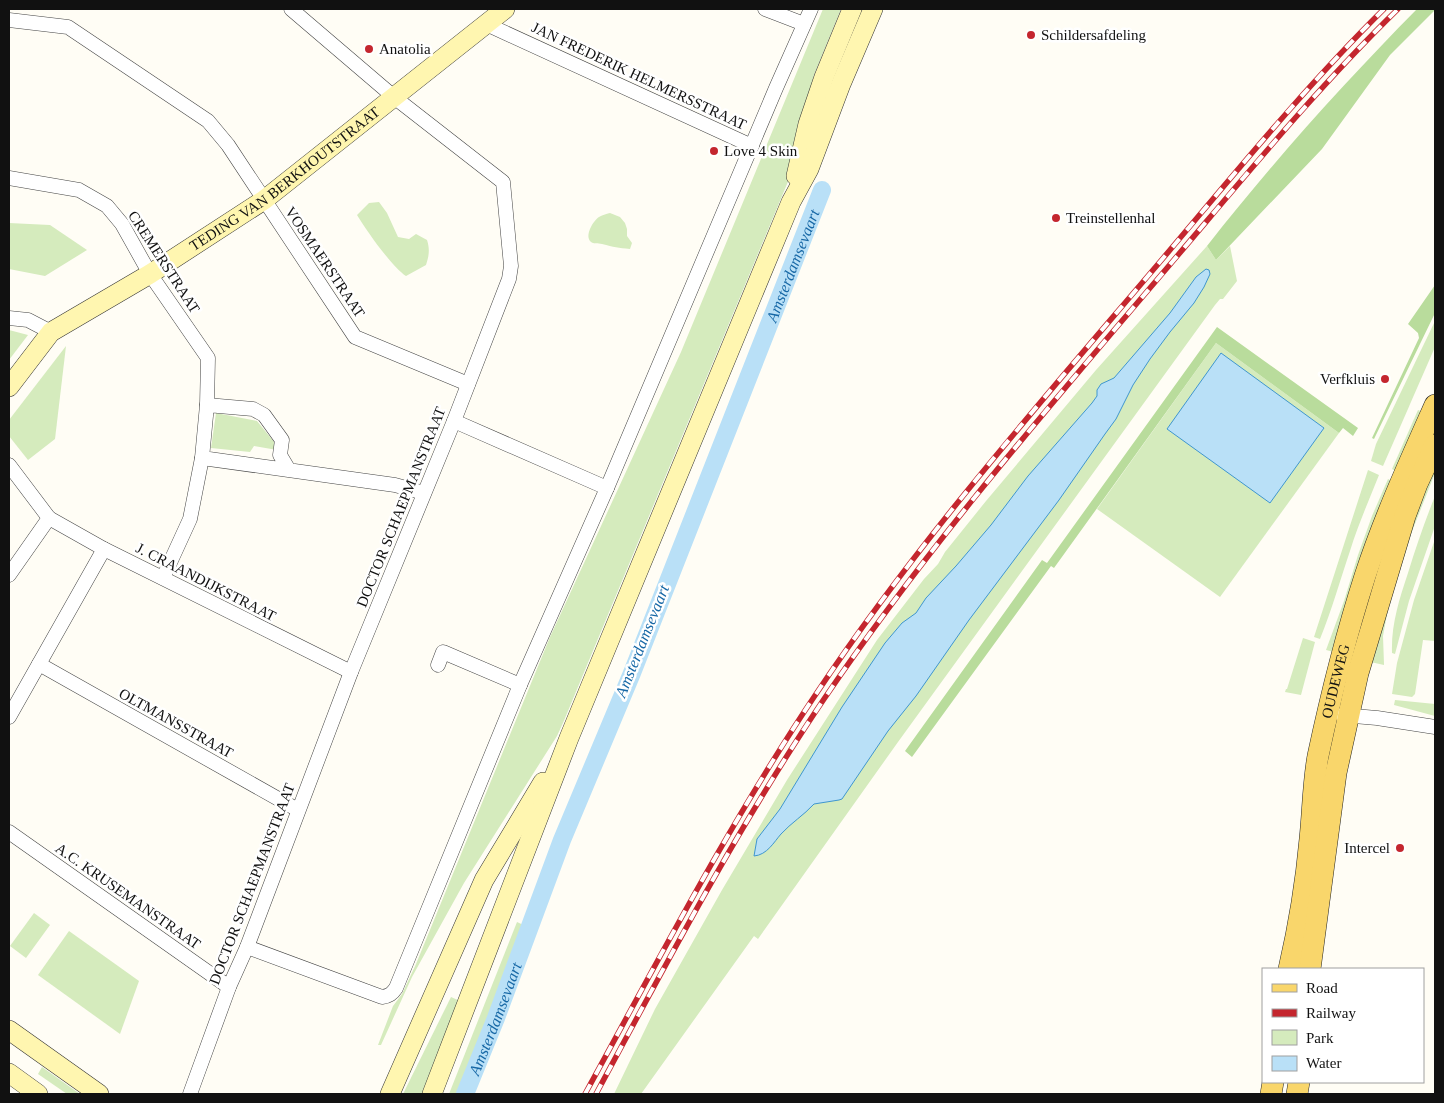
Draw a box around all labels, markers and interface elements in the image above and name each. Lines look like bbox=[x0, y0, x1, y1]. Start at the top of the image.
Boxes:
street label: JAN FREDERIK HELMERSSTRAAT bbox=[529, 19, 749, 133]
place label: Schildersafdeling bbox=[1041, 27, 1146, 43]
marker: Schildersafdeling bbox=[1025, 29, 1037, 41]
place label: Anatolia bbox=[379, 41, 431, 57]
marker: Anatolia bbox=[363, 43, 375, 55]
street label: TEDING VAN BERKHOUTSTRAAT bbox=[187, 104, 383, 254]
place label: Love 4 Skin bbox=[724, 143, 798, 159]
marker: Love 4 Skin bbox=[708, 145, 720, 157]
street label: VOSMAERSTRAAT bbox=[282, 204, 368, 320]
water label: Amsterdamsevaart bbox=[762, 206, 822, 325]
street label: CREMERSTRAAT bbox=[125, 208, 203, 316]
place label: Treinstellenhal bbox=[1066, 210, 1155, 226]
marker: Treinstellenhal bbox=[1050, 212, 1062, 224]
place label: Verfkluis bbox=[1320, 371, 1375, 387]
marker: Verfkluis bbox=[1379, 373, 1391, 385]
street label: DOCTOR SCHAEPMANSTRAAT bbox=[353, 405, 449, 609]
street label: J. CRAANDIJKSTRAAT bbox=[133, 540, 279, 624]
water label: Amsterdamsevaart bbox=[611, 582, 672, 700]
street label: OUDEWEG bbox=[1319, 642, 1353, 720]
street label: OLTMANSSTRAAT bbox=[116, 685, 236, 761]
street label: DOCTOR SCHAEPMANSTRAAT bbox=[206, 781, 298, 987]
street label: A.C. KRUSEMANSTRAAT bbox=[53, 840, 203, 952]
place label: Intercel bbox=[1344, 840, 1390, 856]
marker: Intercel bbox=[1394, 842, 1406, 854]
water label: Amsterdamsevaart bbox=[465, 960, 525, 1078]
legend bbox=[1262, 968, 1424, 1083]
text: Road bbox=[1306, 980, 1338, 996]
text: Railway bbox=[1306, 1005, 1356, 1021]
text: Park bbox=[1306, 1030, 1334, 1046]
text: Water bbox=[1306, 1055, 1341, 1071]

